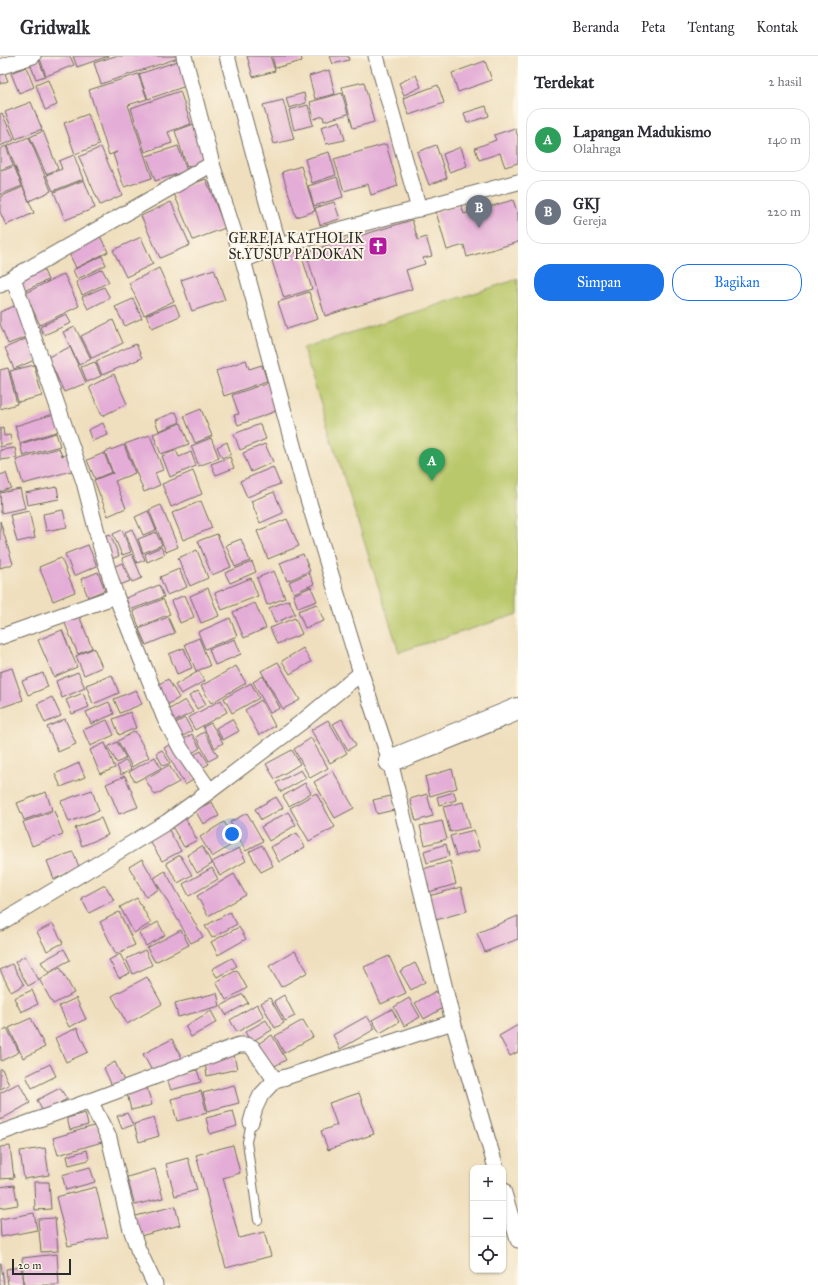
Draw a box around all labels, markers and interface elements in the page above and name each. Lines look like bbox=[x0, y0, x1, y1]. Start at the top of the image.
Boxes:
text: Gridwalk bbox=[20, 16, 90, 39]
text: Beranda bbox=[572, 19, 619, 36]
text: Peta bbox=[641, 19, 665, 36]
text: Tentang bbox=[687, 19, 734, 36]
text: Kontak bbox=[756, 19, 798, 36]
text: Terdekat bbox=[534, 72, 594, 93]
text: 2 hasil bbox=[768, 74, 802, 90]
text: Lapangan Madukismo bbox=[573, 123, 711, 141]
text: A bbox=[544, 132, 552, 148]
text: 140 m bbox=[767, 132, 801, 148]
text: Olahraga bbox=[573, 141, 621, 157]
pin: B bbox=[466, 195, 492, 228]
text: GKJ bbox=[573, 195, 600, 213]
text: B bbox=[544, 204, 552, 220]
text: 220 m bbox=[767, 204, 801, 220]
text: Gereja bbox=[573, 213, 607, 229]
place label: GEREJA KATHOLIK St.YUSUP PADOKAN bbox=[228, 230, 365, 263]
church icon: GEREJA KATHOLIK St.YUSUP PADOKAN bbox=[367, 235, 389, 257]
button: Simpan bbox=[534, 264, 664, 301]
button: Bagikan bbox=[672, 264, 802, 301]
pin: A bbox=[419, 448, 445, 481]
your location bbox=[222, 824, 242, 844]
map controls bbox=[470, 1165, 506, 1273]
button: + bbox=[470, 1165, 506, 1201]
button: − bbox=[470, 1201, 506, 1237]
button: locate bbox=[470, 1237, 506, 1273]
scale bar bbox=[12, 1257, 71, 1276]
text: 20 m bbox=[18, 1259, 41, 1272]

